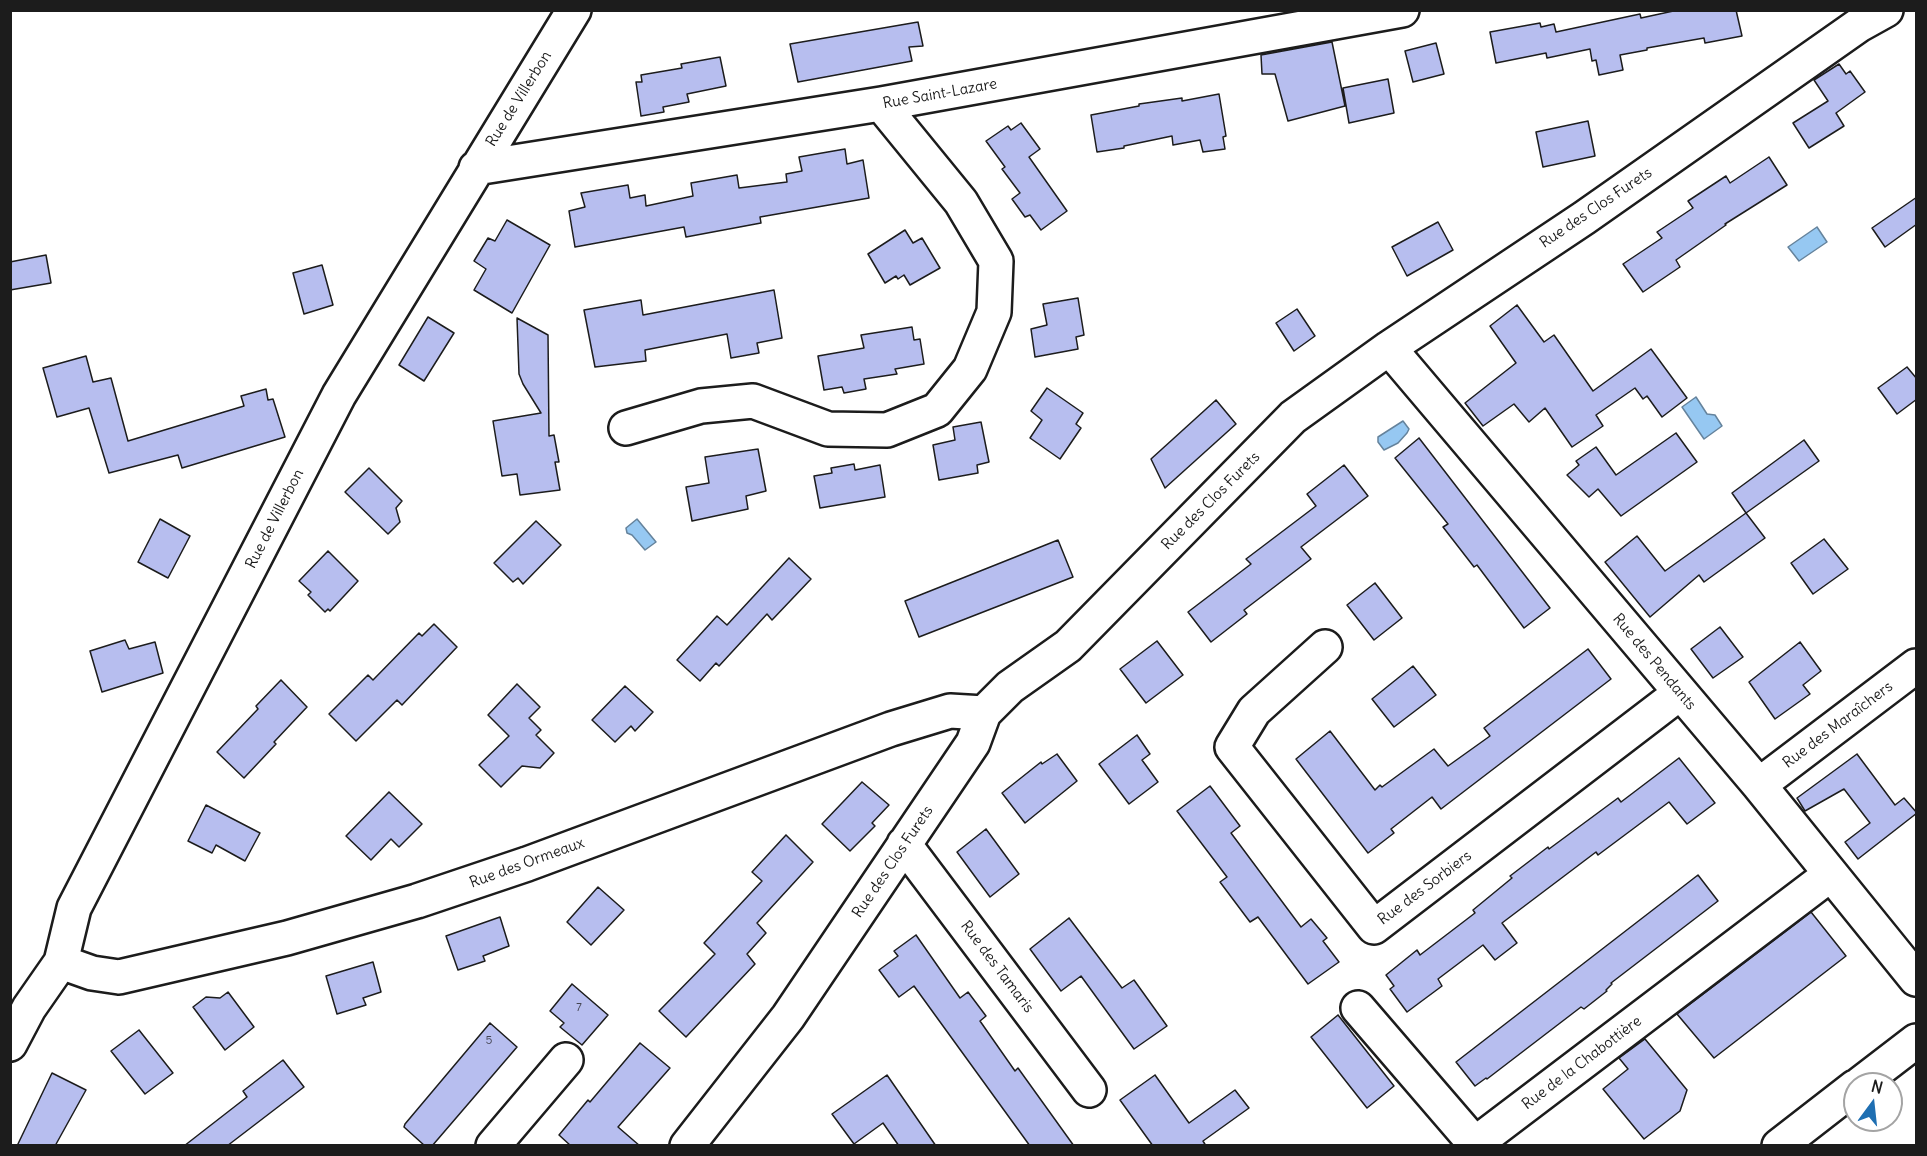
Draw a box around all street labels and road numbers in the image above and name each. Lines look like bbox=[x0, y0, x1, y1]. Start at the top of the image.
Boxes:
street label: Rue de Villerbon bbox=[482, 48, 556, 150]
street label: Rue Saint-Lazare bbox=[881, 75, 999, 113]
street label: Rue des Clos Furets bbox=[1536, 164, 1656, 252]
street label: Rue des Clos Furets bbox=[1158, 448, 1264, 554]
street label: Rue de Villerbon bbox=[242, 466, 308, 572]
street label: Rue des Pendants bbox=[1609, 610, 1699, 714]
street label: Rue des Maraîchers bbox=[1780, 678, 1896, 772]
street label: Rue des Clos Furets bbox=[849, 802, 937, 922]
street label: Rue des Ormeaux bbox=[467, 834, 587, 892]
street label: Rue des Sorbiers bbox=[1375, 847, 1475, 929]
street label: Rue des Tamaris bbox=[957, 917, 1037, 1017]
street label: Rue de la Chabottière bbox=[1519, 1012, 1645, 1114]

